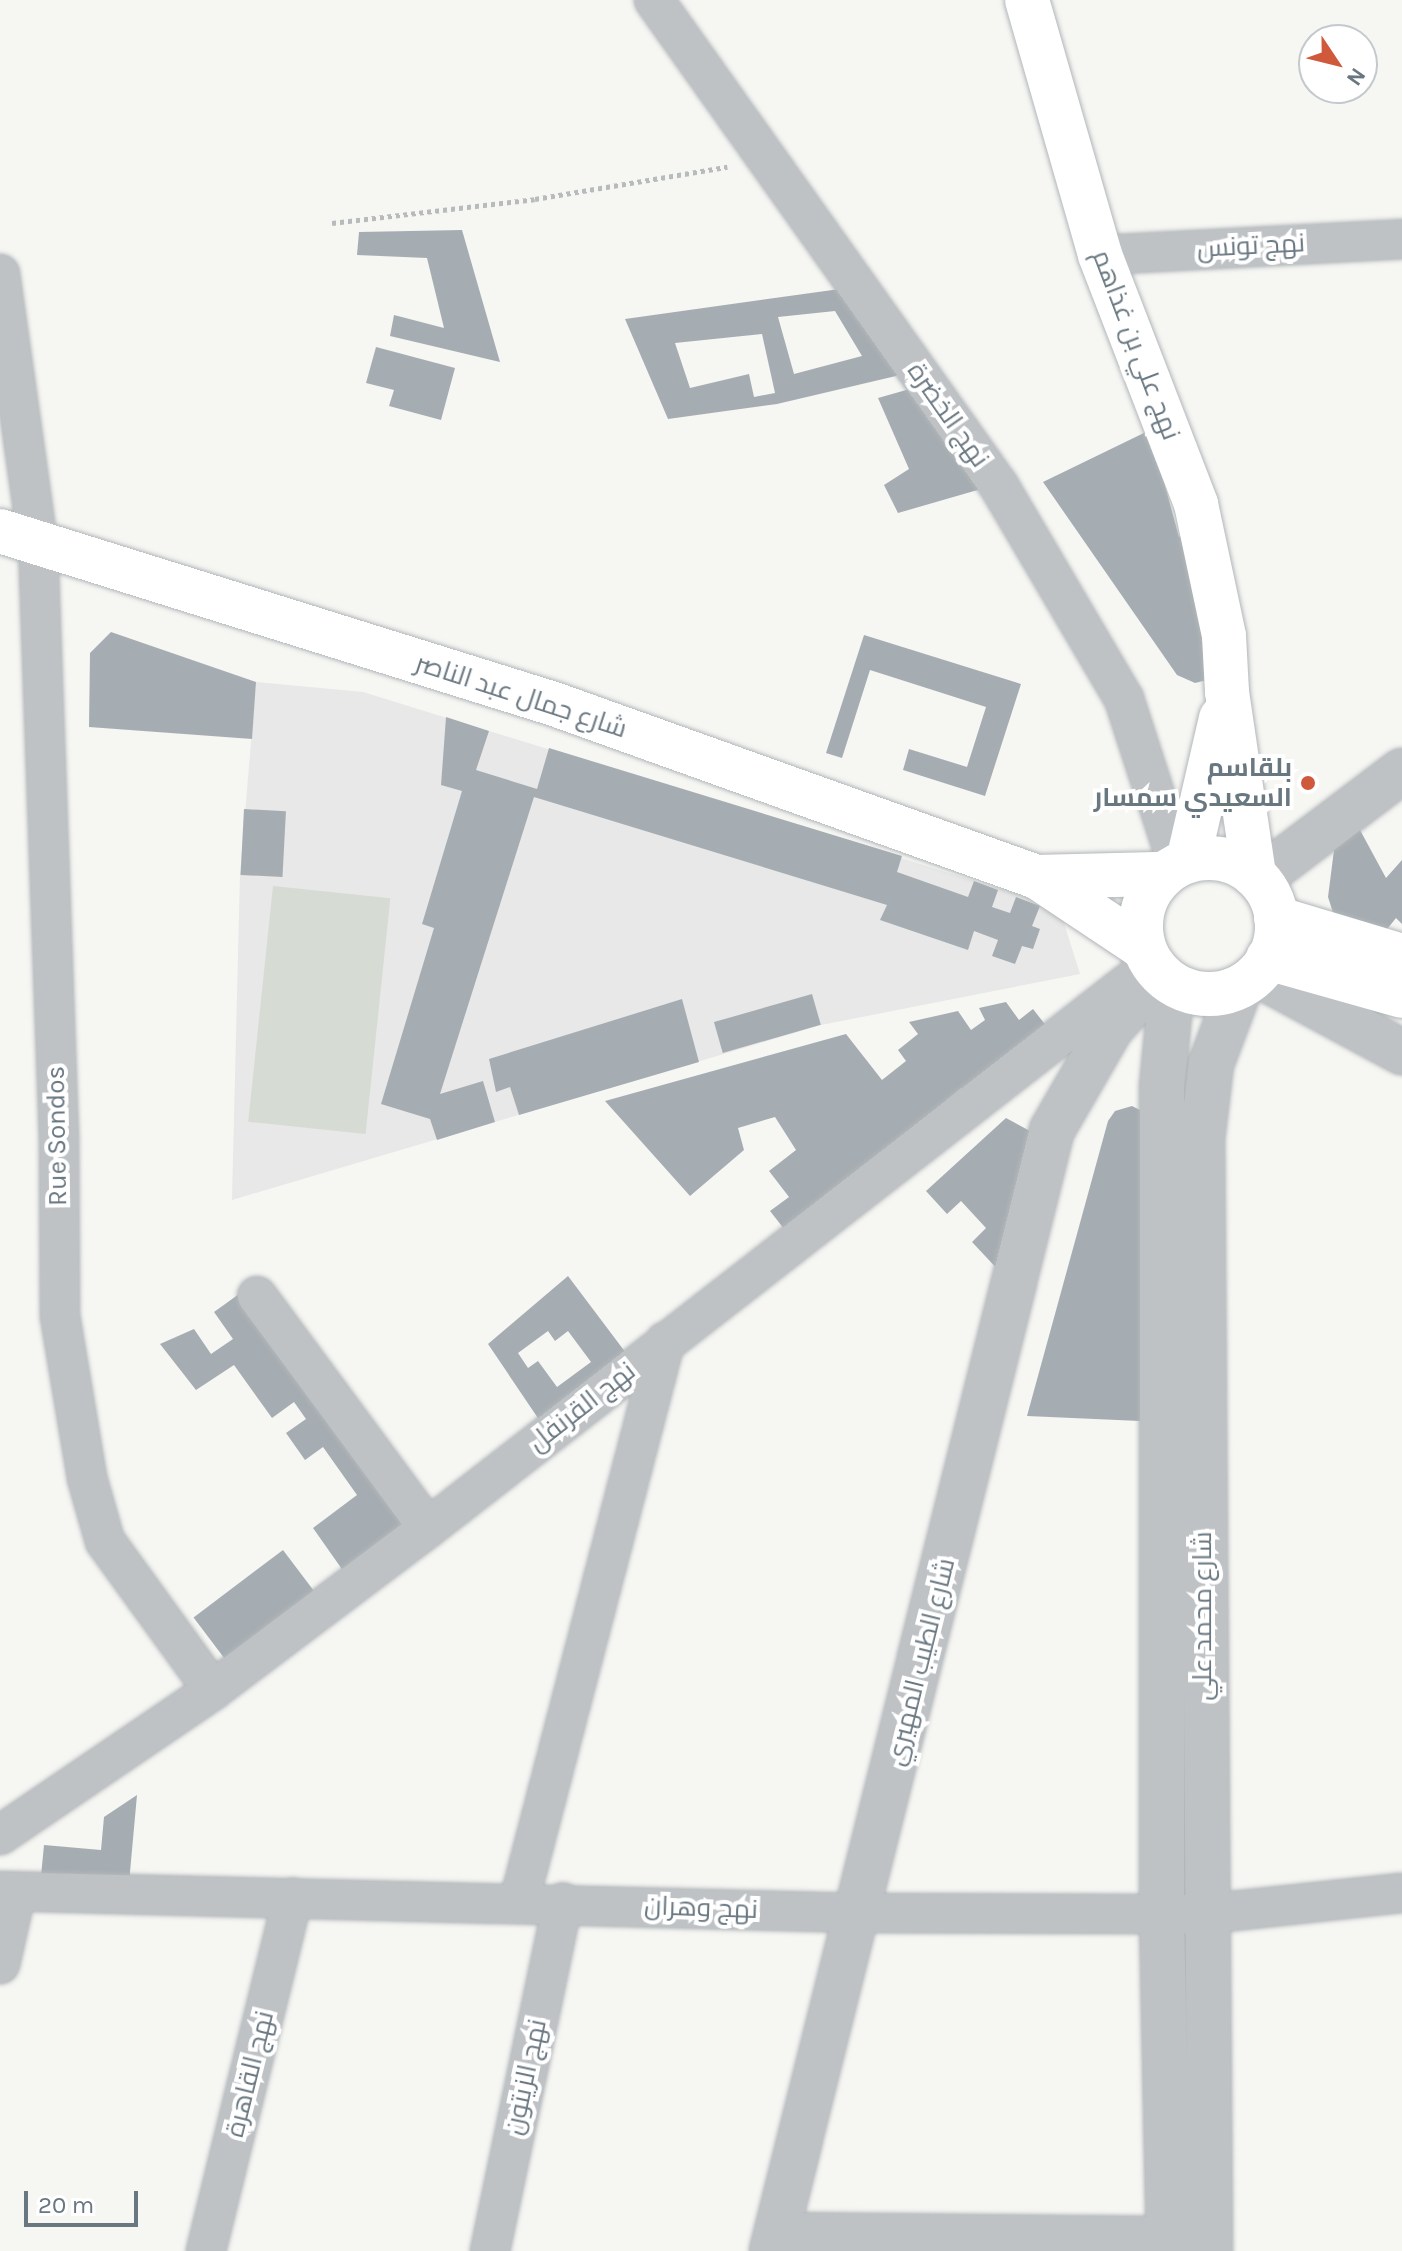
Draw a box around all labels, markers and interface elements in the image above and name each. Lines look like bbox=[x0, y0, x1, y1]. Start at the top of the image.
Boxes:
north arrow bbox=[1298, 24, 1378, 104]
text: N bbox=[1341, 63, 1371, 91]
street label: نهج تونس bbox=[1196, 228, 1306, 264]
street label: نهج علي بن غذاهم bbox=[1085, 246, 1187, 444]
street label: نهج الخضرة bbox=[901, 357, 995, 473]
street label: شارع جمال عبد الناصر bbox=[411, 647, 631, 745]
place label: بلقاسم السعيدي سمسار bbox=[1094, 752, 1292, 814]
marker: بلقاسم السعيدي سمسار bbox=[1299, 774, 1317, 792]
street label: Rue Sondos bbox=[40, 1066, 74, 1206]
street label: نهج القرنفل bbox=[522, 1356, 642, 1458]
street label: شارع محمد علي bbox=[1187, 1531, 1219, 1701]
street label: شارع الطيب المهيري bbox=[880, 1555, 962, 1769]
street label: نهج وهران bbox=[644, 1890, 758, 1926]
street label: نهج القاهرة bbox=[219, 2008, 281, 2140]
street label: نهج الزيتون bbox=[499, 2016, 553, 2138]
scale bar bbox=[28, 2175, 142, 2225]
text: 20 m bbox=[38, 2191, 94, 2219]

